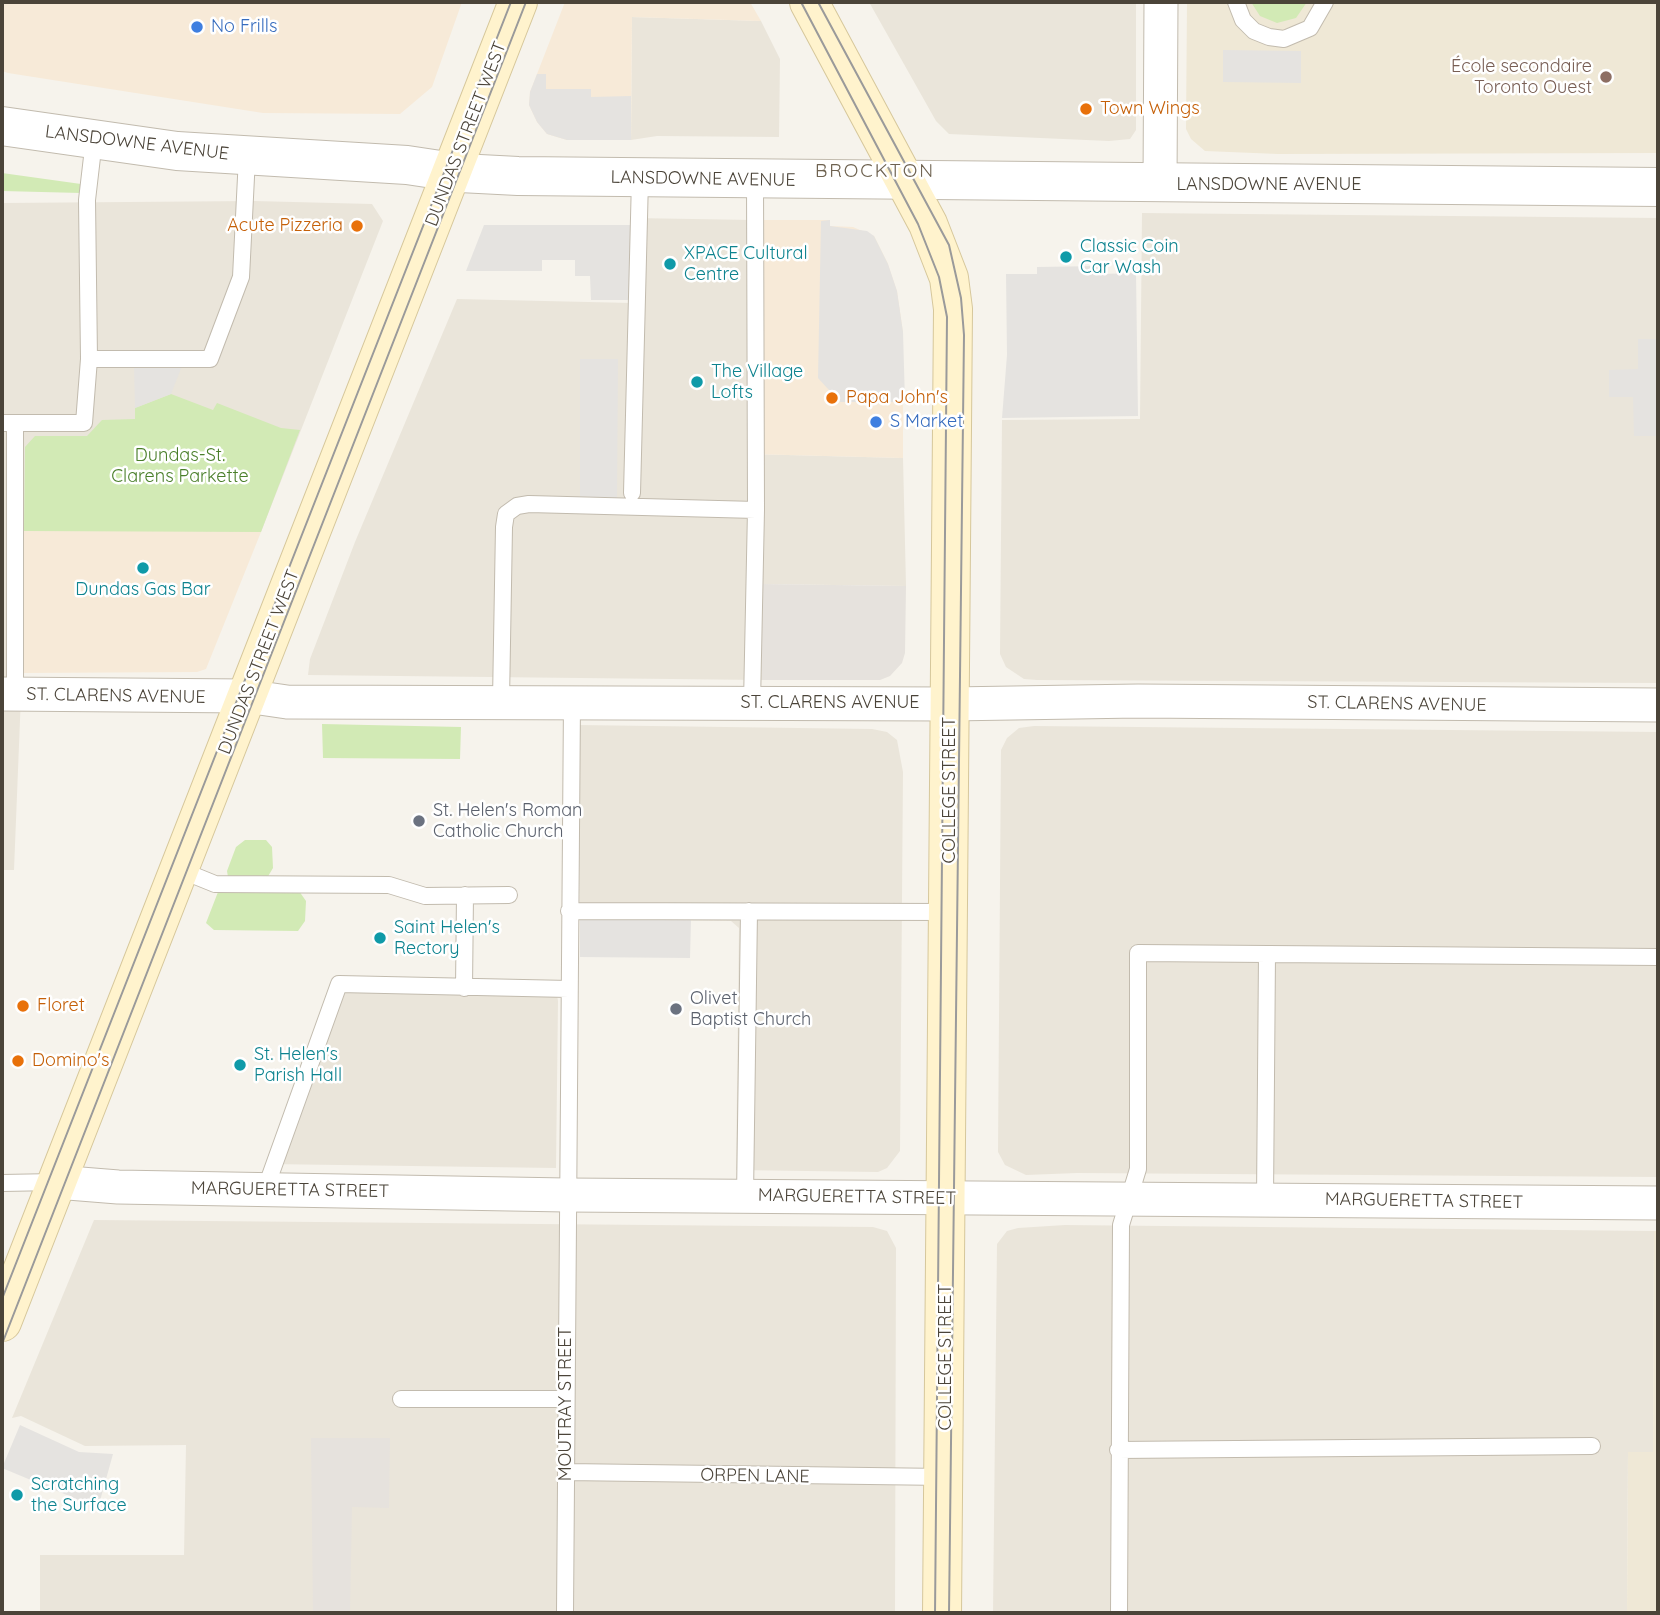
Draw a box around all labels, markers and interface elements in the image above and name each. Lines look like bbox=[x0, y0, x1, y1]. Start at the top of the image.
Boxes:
place label: No Frills bbox=[211, 16, 277, 38]
marker: No Frills bbox=[189, 19, 205, 35]
street label: DUNDAS STREET WEST bbox=[421, 39, 511, 229]
place label: École secondaire Toronto Ouest bbox=[1451, 56, 1592, 98]
marker: École secondaire Toronto Ouest bbox=[1598, 69, 1614, 85]
place label: Town Wings bbox=[1100, 98, 1200, 120]
marker: Town Wings bbox=[1078, 101, 1094, 117]
street label: LANSDOWNE AVENUE bbox=[44, 121, 230, 165]
district label: BROCKTON bbox=[816, 160, 934, 182]
street label: LANSDOWNE AVENUE bbox=[610, 167, 796, 191]
street label: LANSDOWNE AVENUE bbox=[1176, 174, 1362, 196]
place label: Acute Pizzeria bbox=[227, 215, 343, 237]
marker: Acute Pizzeria bbox=[349, 218, 365, 234]
place label: Classic Coin Car Wash bbox=[1080, 236, 1179, 278]
place label: XPACE Cultural Centre bbox=[684, 243, 808, 286]
marker: Classic Coin Car Wash bbox=[1058, 249, 1074, 265]
marker: XPACE Cultural Centre bbox=[662, 256, 678, 272]
place label: The Village Lofts bbox=[711, 361, 803, 404]
marker: The Village Lofts bbox=[689, 374, 705, 390]
place label: Papa John's bbox=[846, 387, 948, 409]
marker: Papa John's bbox=[824, 390, 840, 406]
place label: S Market bbox=[890, 411, 963, 433]
marker: S Market bbox=[868, 414, 884, 430]
park label: Dundas-St. Clarens Parkette bbox=[111, 445, 249, 488]
marker: Dundas Gas Bar bbox=[135, 560, 151, 576]
street label: DUNDAS STREET WEST bbox=[214, 567, 304, 757]
place label: Dundas Gas Bar bbox=[75, 579, 211, 601]
street label: ST. CLARENS AVENUE bbox=[26, 684, 206, 708]
street label: ST. CLARENS AVENUE bbox=[740, 692, 920, 714]
street label: ST. CLARENS AVENUE bbox=[1307, 692, 1487, 716]
street label: COLLEGE STREET bbox=[939, 717, 961, 863]
place label: St. Helen's Roman Catholic Church bbox=[433, 800, 582, 842]
marker: St. Helen's Roman Catholic Church bbox=[411, 813, 427, 829]
place label: Saint Helen's Rectory bbox=[394, 917, 500, 960]
marker: Saint Helen's Rectory bbox=[372, 930, 388, 946]
place label: Olivet Baptist Church bbox=[690, 988, 811, 1030]
place label: Floret bbox=[37, 995, 85, 1017]
marker: Floret bbox=[15, 998, 31, 1014]
marker: Olivet Baptist Church bbox=[668, 1001, 684, 1017]
place label: St. Helen's Parish Hall bbox=[254, 1044, 342, 1086]
place label: Domino's bbox=[32, 1050, 109, 1072]
marker: Domino's bbox=[10, 1053, 26, 1069]
marker: St. Helen's Parish Hall bbox=[232, 1057, 248, 1073]
street label: MARGUERETTA STREET bbox=[191, 1177, 389, 1203]
street label: MARGUERETTA STREET bbox=[758, 1184, 956, 1210]
street label: MARGUERETTA STREET bbox=[1325, 1188, 1523, 1214]
street label: COLLEGE STREET bbox=[935, 1284, 957, 1430]
street label: MOUTRAY STREET bbox=[555, 1327, 577, 1481]
street label: ORPEN LANE bbox=[700, 1464, 810, 1488]
place label: Scratching the Surface bbox=[31, 1474, 127, 1516]
marker: Scratching the Surface bbox=[9, 1487, 25, 1503]

